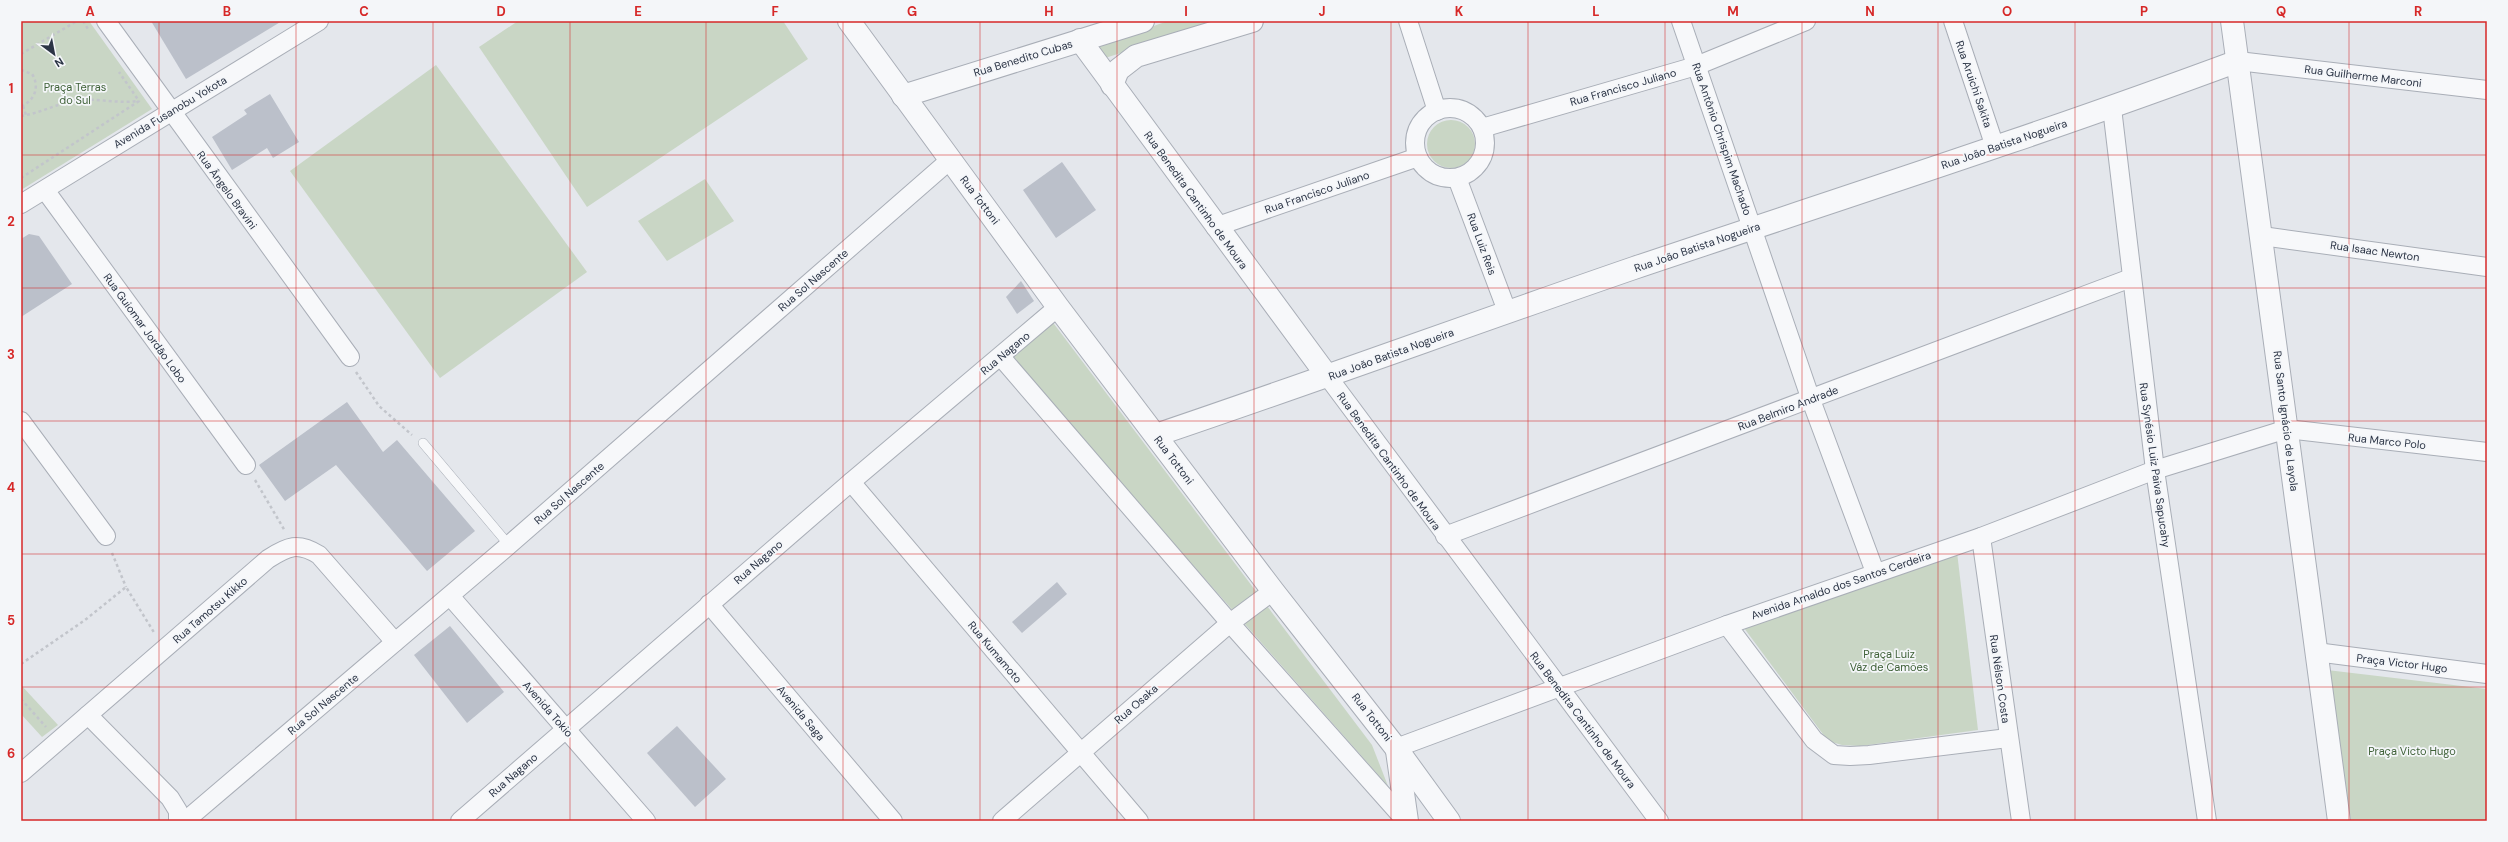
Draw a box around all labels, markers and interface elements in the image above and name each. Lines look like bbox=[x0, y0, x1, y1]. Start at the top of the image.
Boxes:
text: A bbox=[85, 3, 95, 20]
text: B bbox=[223, 3, 231, 20]
text: C bbox=[359, 3, 369, 20]
text: D bbox=[496, 3, 506, 20]
text: E bbox=[634, 3, 642, 20]
text: F bbox=[771, 3, 779, 20]
text: G bbox=[907, 3, 917, 20]
text: H bbox=[1044, 3, 1054, 20]
text: I bbox=[1184, 3, 1188, 20]
text: J bbox=[1318, 3, 1326, 20]
text: K bbox=[1455, 3, 1464, 20]
text: L bbox=[1592, 3, 1600, 20]
text: M bbox=[1727, 3, 1739, 20]
text: N bbox=[1865, 3, 1875, 20]
text: O bbox=[2002, 3, 2012, 20]
text: P bbox=[2140, 3, 2148, 20]
text: Q bbox=[2276, 3, 2286, 20]
text: R bbox=[2414, 3, 2422, 20]
north arrow bbox=[34, 34, 74, 74]
street label: Rua Benedito Cubas bbox=[972, 36, 1074, 80]
street label: Rua Aruichi Sakita bbox=[1953, 39, 1995, 129]
text: N bbox=[52, 54, 66, 71]
street label: Rua Antônio Chrispim Machado bbox=[1689, 61, 1755, 217]
street label: Rua Guilherme Marconi bbox=[2304, 62, 2422, 90]
street label: Rua Francisco Juliano bbox=[1568, 65, 1678, 109]
street label: Avenida Fusanobu Yokota bbox=[111, 73, 229, 151]
text: 1 bbox=[9, 80, 13, 97]
park label: Praça Terras do Sul bbox=[44, 80, 106, 107]
street label: Rua João Batista Nogueira bbox=[1939, 116, 2069, 172]
street label: Rua Benedita Cantinho de Moura bbox=[1141, 128, 1251, 272]
street label: Rua Ângelo Bravini bbox=[194, 148, 260, 232]
street label: Rua Francisco Juliano bbox=[1263, 167, 1371, 217]
street label: Rua Tottoni bbox=[957, 173, 1003, 227]
street label: Rua Luiz Reis bbox=[1464, 211, 1500, 277]
text: 2 bbox=[7, 213, 15, 230]
street label: Rua João Batista Nogueira bbox=[1632, 219, 1762, 275]
street label: Rua Isaac Newton bbox=[2329, 238, 2421, 264]
street label: Rua Sol Nascente bbox=[775, 246, 851, 314]
street label: Rua Guiomar Jordão Lobo bbox=[101, 270, 189, 386]
street label: Rua João Batista Nogueira bbox=[1326, 325, 1456, 383]
street label: Rua Nagano bbox=[977, 328, 1033, 378]
text: 3 bbox=[7, 346, 15, 363]
street label: Rua Santo Ignácio de Layola bbox=[2270, 350, 2302, 492]
street label: Rua Belmiro Andrade bbox=[1736, 382, 1840, 434]
street label: Rua Synésio Luiz Paiva Sapucahy bbox=[2136, 382, 2174, 548]
street label: Rua Benedita Cantinho de Moura bbox=[1334, 389, 1444, 533]
street label: Rua Marco Polo bbox=[2347, 430, 2427, 452]
street label: Rua Tottoni bbox=[1151, 433, 1197, 487]
street label: Rua Sol Nascente bbox=[531, 459, 607, 527]
text: 4 bbox=[7, 479, 15, 496]
street label: Rua Nagano bbox=[731, 537, 785, 587]
street label: Avenida Arnaldo dos Santos Cerdeira bbox=[1749, 548, 1933, 622]
street label: Rua Tamotsu Kikko bbox=[170, 574, 250, 646]
text: 5 bbox=[7, 612, 15, 629]
street label: Rua Kumamoto bbox=[965, 618, 1025, 686]
street label: Rua Nélson Costa bbox=[1987, 634, 2013, 724]
park label: Praça Luiz Váz de Camões bbox=[1850, 647, 1928, 674]
street label: Rua Benedita Cantinho de Moura bbox=[1527, 649, 1639, 791]
street label: Praça Victor Hugo bbox=[2356, 650, 2448, 676]
street label: Rua Sol Nascente bbox=[285, 670, 361, 738]
street label: Avenida Tokio bbox=[520, 678, 576, 740]
street label: Rua Osaka bbox=[1111, 681, 1161, 727]
street label: Avenida Saga bbox=[774, 683, 828, 743]
street label: Rua Tottoni bbox=[1349, 690, 1395, 744]
park label: Praça Victo Hugo bbox=[2368, 744, 2456, 758]
text: 6 bbox=[7, 745, 15, 762]
street label: Rua Nagano bbox=[486, 750, 540, 800]

